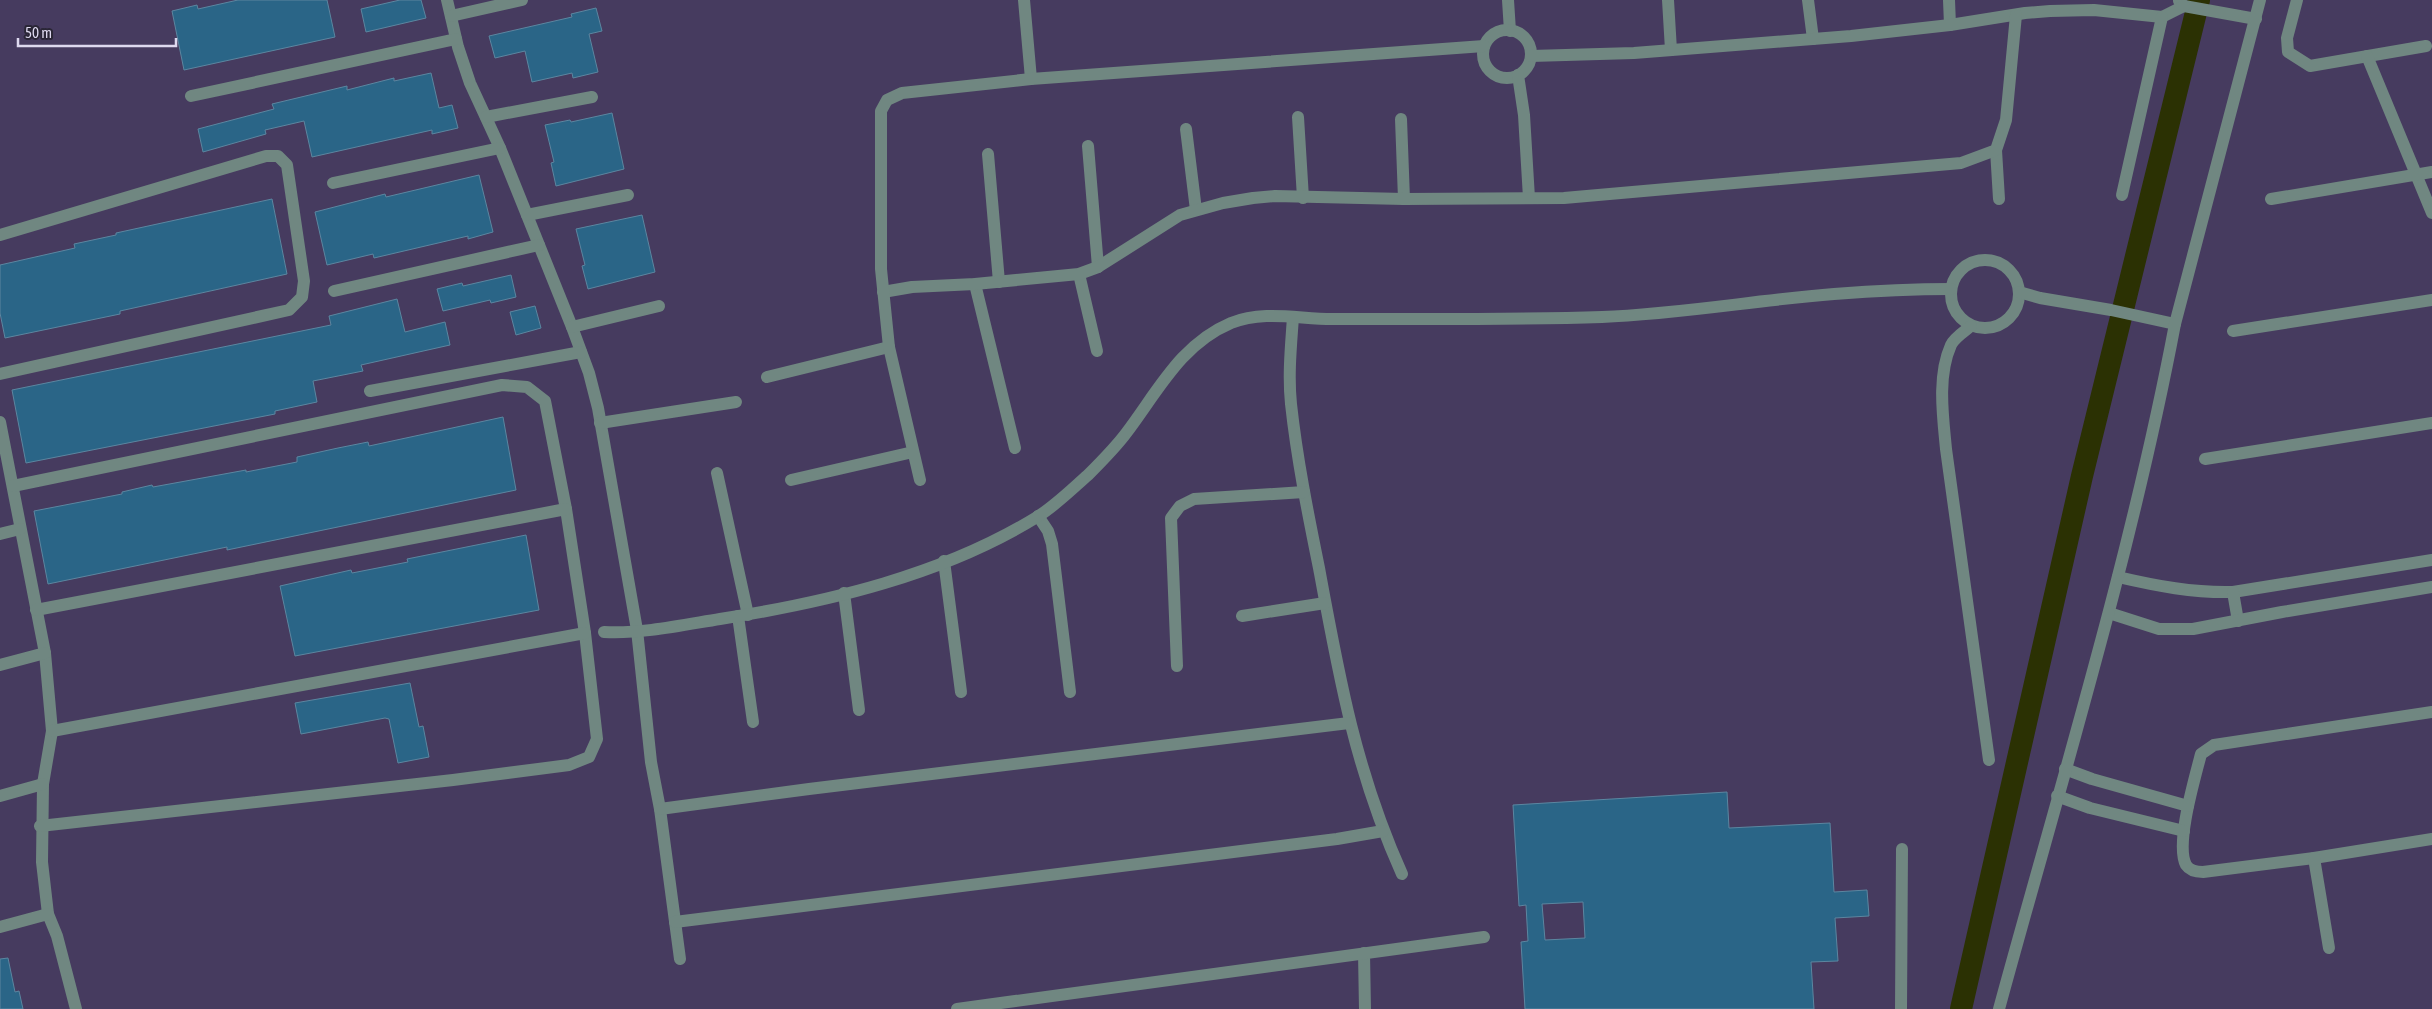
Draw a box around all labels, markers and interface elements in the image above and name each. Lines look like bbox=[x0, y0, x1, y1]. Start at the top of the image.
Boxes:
scale bar bbox=[18, 15, 175, 47]
text: 50 m bbox=[25, 24, 52, 41]

